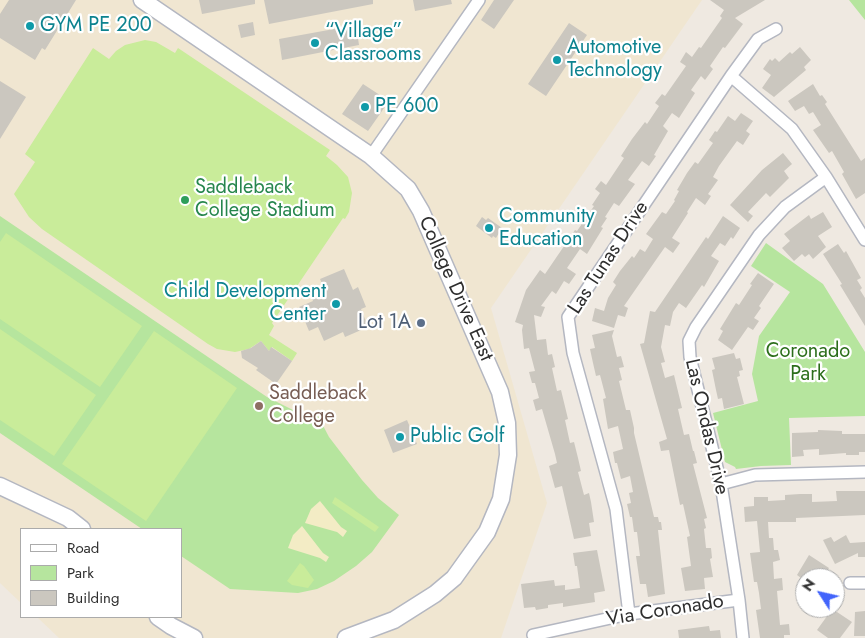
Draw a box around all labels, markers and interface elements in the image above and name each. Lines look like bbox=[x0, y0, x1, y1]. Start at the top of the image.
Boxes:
place label: GYM PE 200 bbox=[40, 14, 152, 38]
marker: GYM PE 200 bbox=[24, 20, 36, 32]
place label: “Village” Classrooms bbox=[325, 20, 421, 67]
place label: Automotive Technology bbox=[567, 36, 662, 83]
marker: “Village” Classrooms bbox=[309, 37, 321, 49]
marker: Automotive Technology bbox=[551, 54, 563, 66]
place label: PE 600 bbox=[375, 95, 438, 119]
marker: PE 600 bbox=[359, 101, 371, 113]
place label: Saddleback College Stadium bbox=[195, 176, 335, 223]
marker: Saddleback College Stadium bbox=[179, 194, 191, 206]
street label: Las Tunas Drive bbox=[564, 197, 654, 319]
place label: Community Education bbox=[499, 205, 595, 252]
street label: College Drive East bbox=[412, 213, 498, 365]
marker: Community Education bbox=[483, 222, 495, 234]
place label: Child Development Center bbox=[164, 280, 326, 327]
marker: Child Development Center bbox=[330, 298, 342, 310]
place label: Lot 1A bbox=[358, 311, 411, 335]
marker: Lot 1A bbox=[415, 317, 427, 329]
park label: Coronado Park bbox=[766, 340, 850, 387]
street label: Las Ondas Drive bbox=[679, 357, 733, 497]
place label: Saddleback College bbox=[269, 382, 367, 429]
marker: Saddleback College bbox=[253, 400, 265, 412]
place label: Public Golf bbox=[410, 425, 505, 449]
marker: Public Golf bbox=[394, 431, 406, 443]
legend bbox=[20, 528, 182, 618]
text: Road bbox=[67, 537, 99, 559]
text: Park bbox=[67, 562, 94, 584]
north arrow bbox=[795, 568, 845, 618]
text: N bbox=[797, 575, 820, 595]
text: Building bbox=[67, 587, 119, 609]
street label: Via Coronado bbox=[605, 590, 725, 632]

